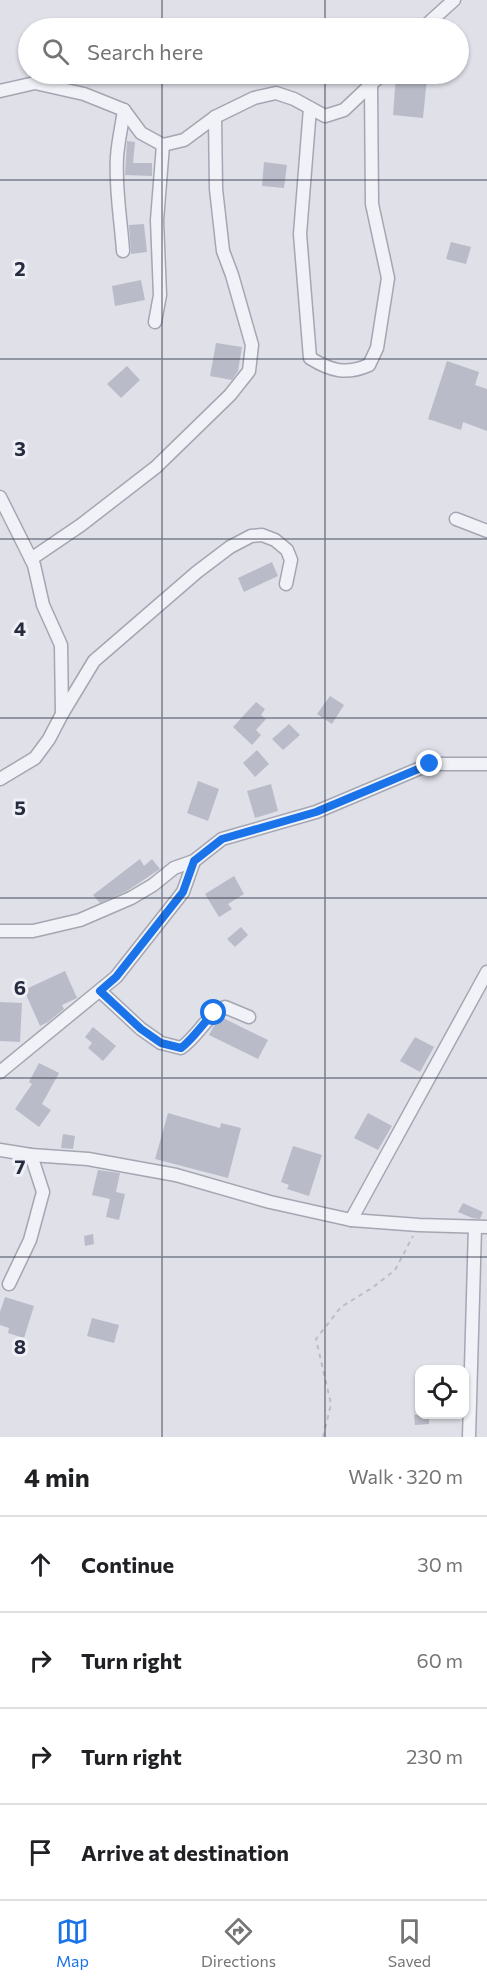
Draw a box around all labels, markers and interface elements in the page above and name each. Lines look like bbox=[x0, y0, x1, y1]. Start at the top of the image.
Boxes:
search box bbox=[18, 18, 469, 84]
icon: search bbox=[39, 35, 72, 68]
text: Search here bbox=[87, 38, 203, 65]
text: 2 bbox=[14, 256, 26, 280]
text: 3 bbox=[14, 436, 26, 460]
text: 4 bbox=[14, 616, 26, 640]
route end bbox=[416, 750, 442, 776]
text: 5 bbox=[14, 795, 26, 819]
text: 6 bbox=[14, 975, 26, 999]
route start bbox=[200, 999, 226, 1025]
text: 7 bbox=[15, 1154, 26, 1178]
text: 8 bbox=[14, 1334, 26, 1358]
map controls bbox=[415, 1365, 469, 1419]
button: locate bbox=[415, 1365, 469, 1419]
text: 4 min bbox=[24, 1461, 90, 1492]
text: Walk · 320 m bbox=[348, 1464, 463, 1488]
icon: ahead bbox=[24, 1548, 57, 1581]
text: Continue bbox=[81, 1551, 174, 1578]
text: 30 m bbox=[417, 1552, 463, 1576]
icon: right bbox=[24, 1644, 57, 1677]
text: Turn right bbox=[81, 1647, 182, 1674]
text: 60 m bbox=[417, 1648, 463, 1672]
icon: right bbox=[24, 1740, 57, 1773]
text: Turn right bbox=[81, 1743, 182, 1770]
text: 230 m bbox=[406, 1744, 463, 1768]
icon: arrive bbox=[24, 1836, 57, 1869]
text: Arrive at destination bbox=[81, 1839, 289, 1866]
tab: Map bbox=[56, 1915, 89, 1970]
tab: Directions bbox=[201, 1915, 276, 1970]
tab: Saved bbox=[388, 1915, 431, 1970]

